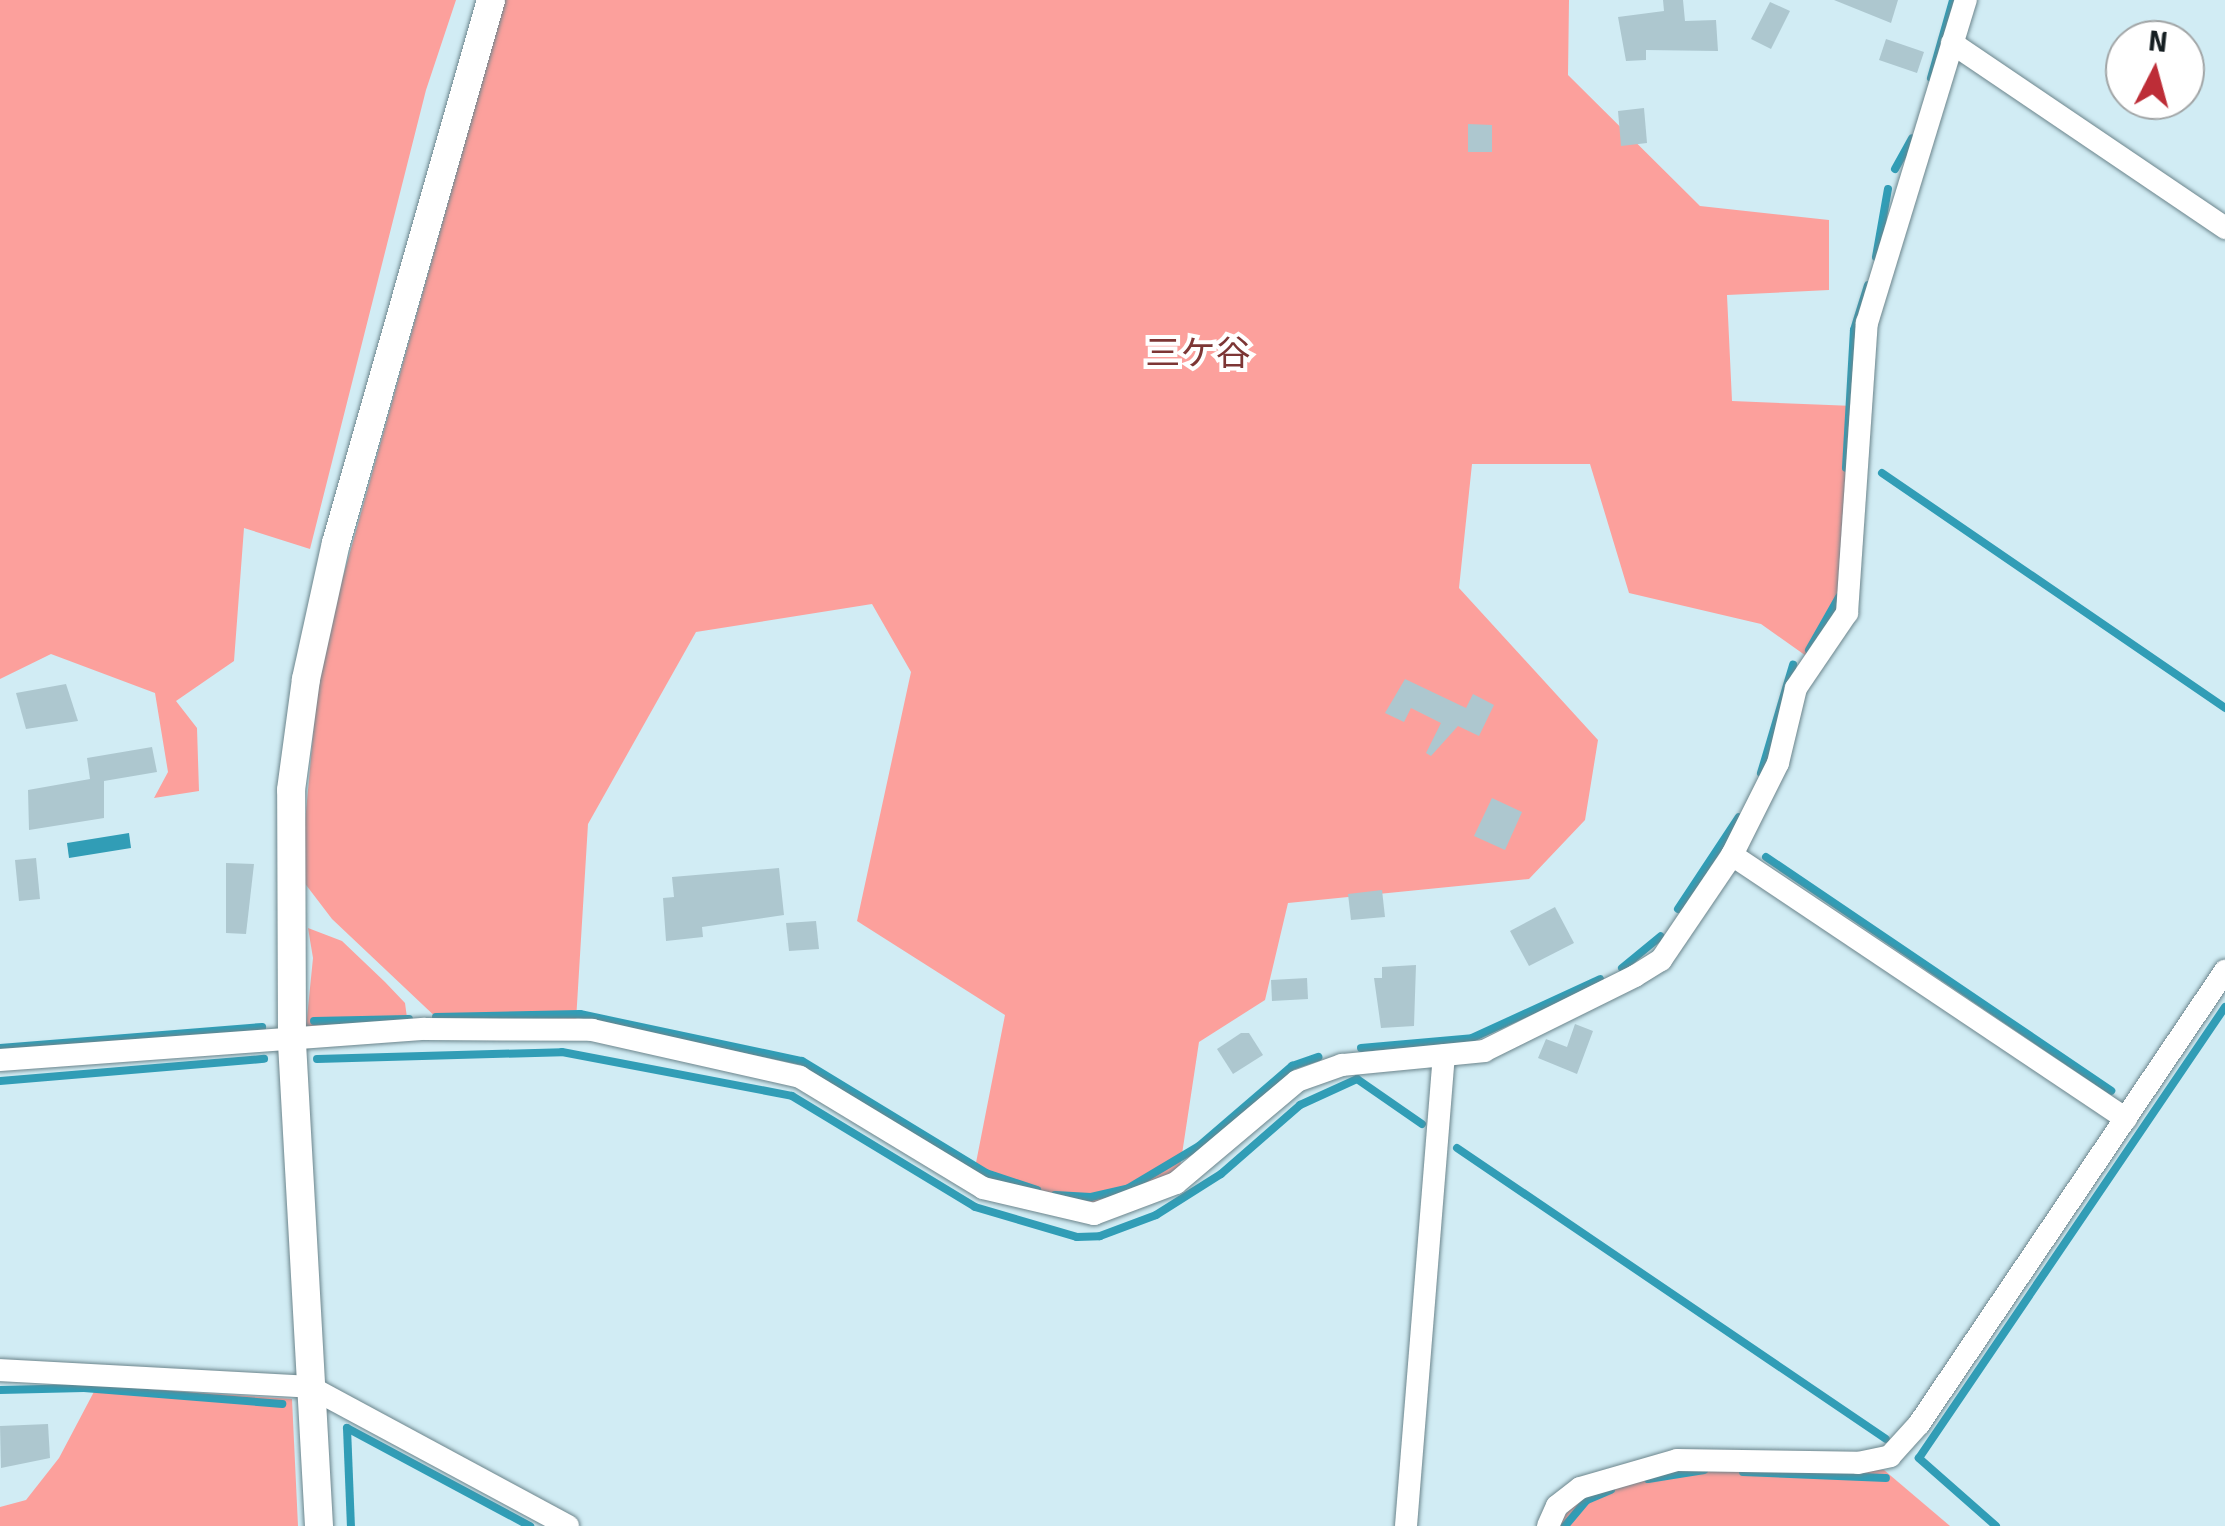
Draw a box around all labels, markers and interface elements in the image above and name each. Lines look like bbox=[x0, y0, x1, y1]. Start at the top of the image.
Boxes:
north arrow bbox=[2105, 20, 2205, 120]
text: N bbox=[2146, 24, 2169, 60]
district label: 三ケ谷 bbox=[1146, 333, 1250, 375]

